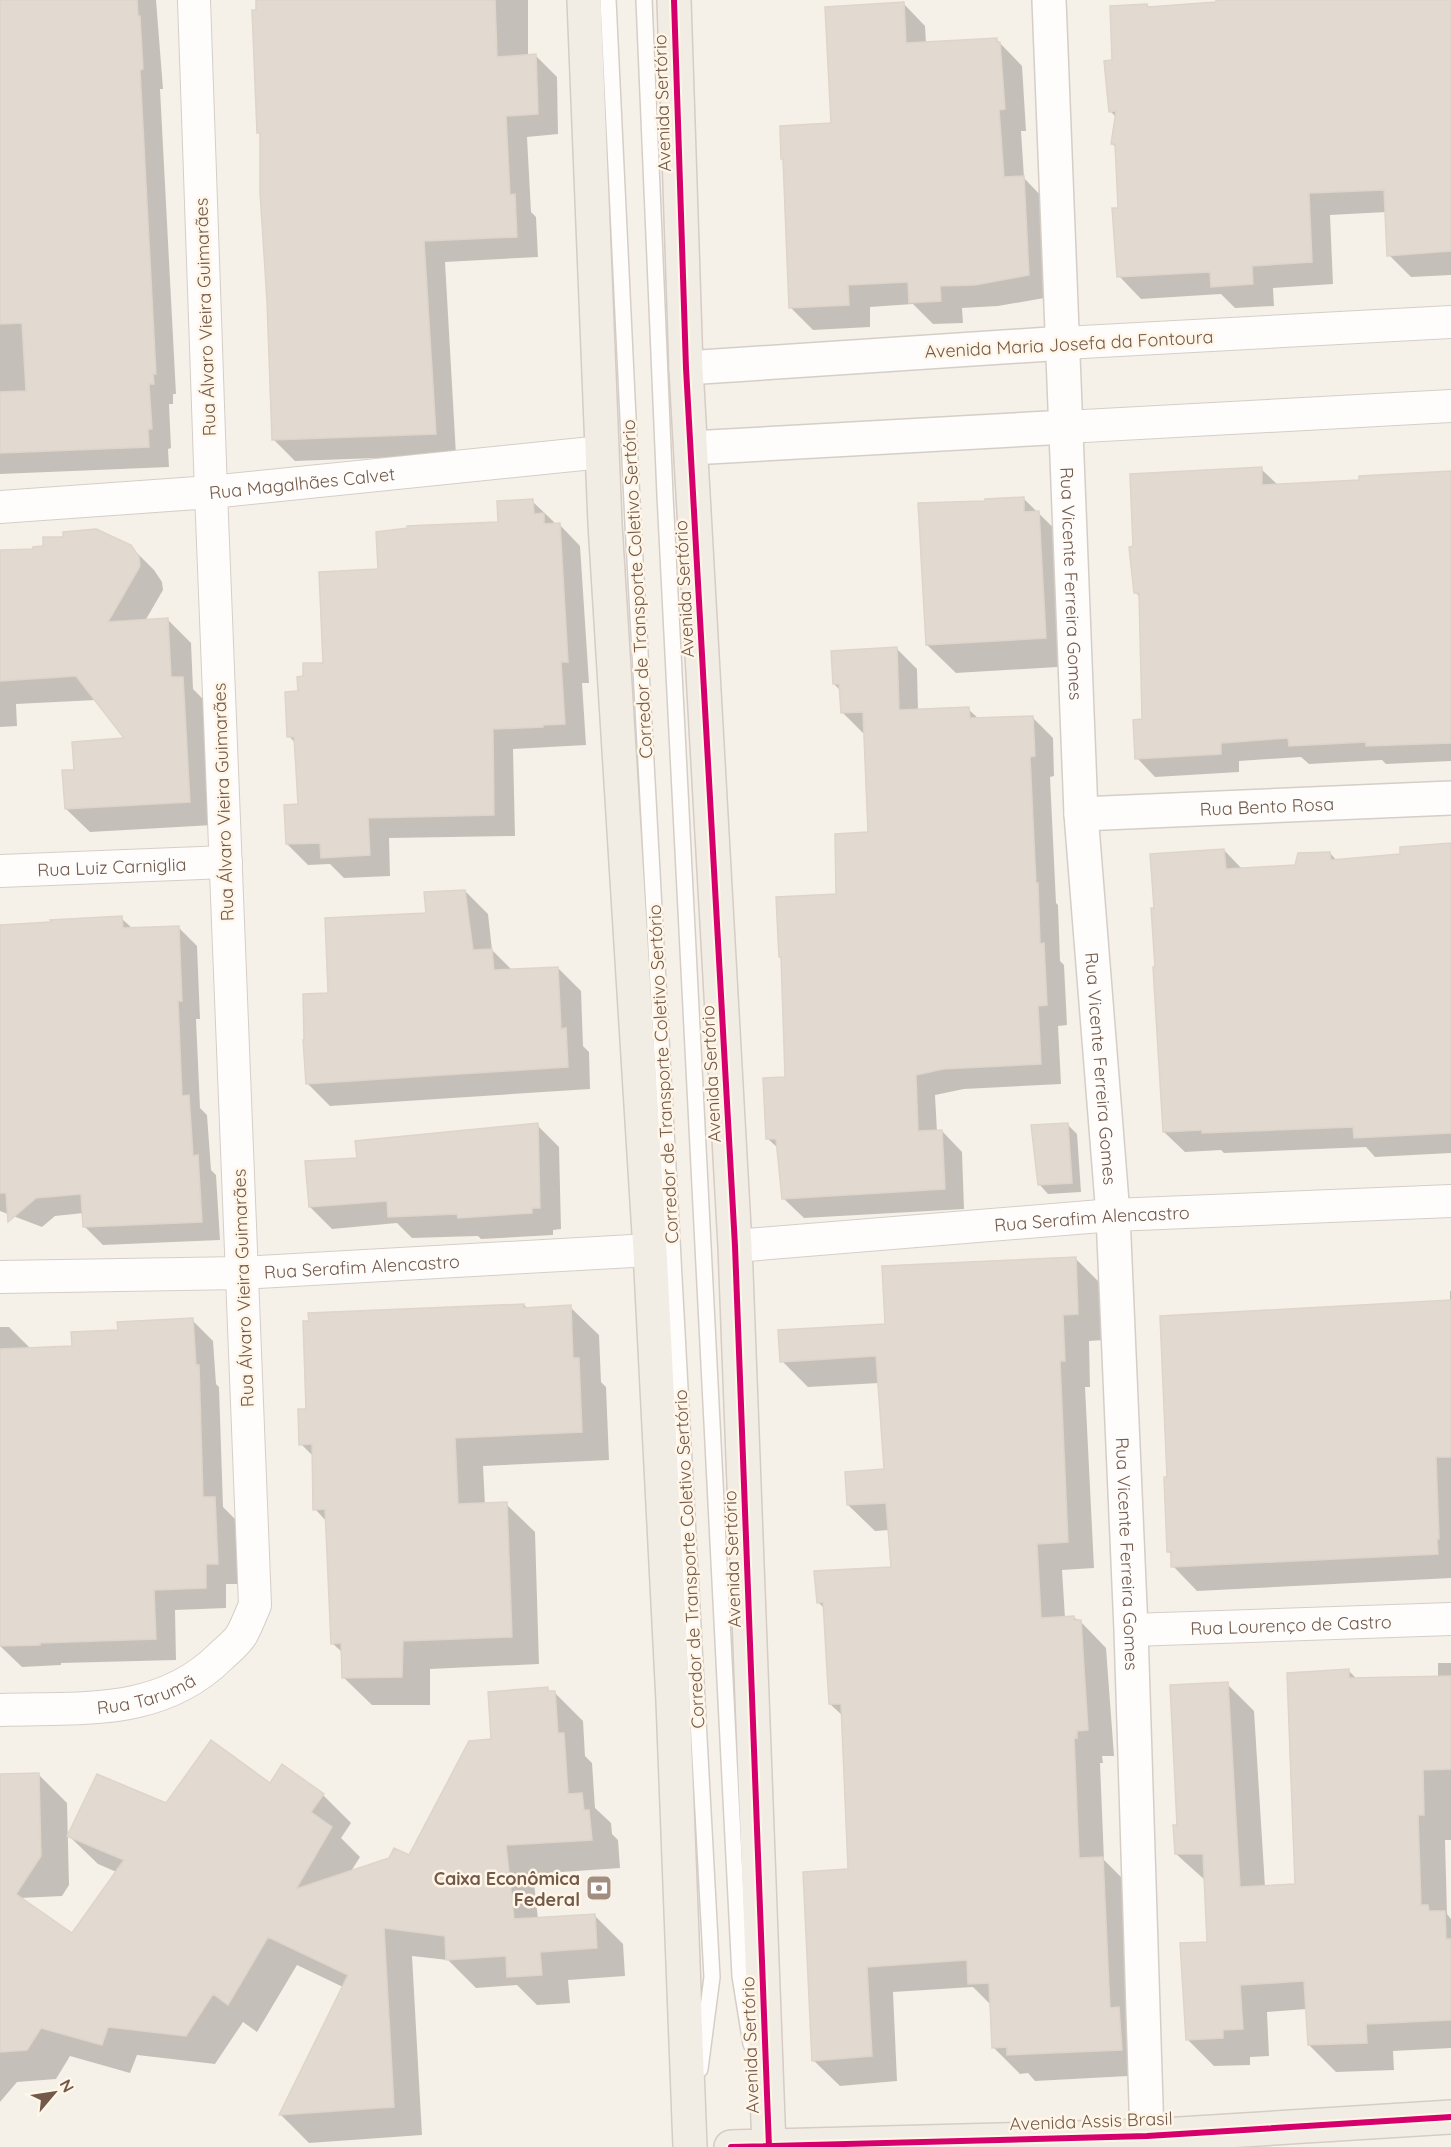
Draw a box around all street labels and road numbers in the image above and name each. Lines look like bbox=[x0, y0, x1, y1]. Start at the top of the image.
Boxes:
street label: Avenida Sertório bbox=[648, 34, 676, 172]
street label: Rua Álvaro Vieira Guimarães bbox=[189, 197, 221, 437]
street label: Avenida Maria Josefa da Fontoura bbox=[924, 325, 1214, 363]
street label: Corredor de Transporte Coletivo Sertório bbox=[617, 419, 657, 759]
street label: Rua Magalhães Calvet bbox=[208, 462, 396, 504]
street label: Rua Vicente Ferreira Gomes bbox=[1056, 466, 1088, 701]
street label: Avenida Sertório bbox=[669, 520, 699, 658]
street label: Rua Álvaro Vieira Guimarães bbox=[207, 682, 239, 922]
street label: Rua Bento Rosa bbox=[1199, 792, 1334, 820]
street label: Rua Luiz Carniglia bbox=[37, 852, 187, 881]
street label: Corredor de Transporte Coletivo Sertório bbox=[643, 904, 683, 1244]
street label: Rua Vicente Ferreira Gomes bbox=[1081, 951, 1122, 1186]
street label: Avenida Sertório bbox=[696, 1005, 726, 1143]
street label: Rua Álvaro Vieira Guimarães bbox=[227, 1168, 259, 1408]
street label: Rua Serafim Alencastro bbox=[993, 1200, 1190, 1236]
street label: Rua Serafim Alencastro bbox=[263, 1249, 460, 1283]
street label: Corredor de Transporte Coletivo Sertório bbox=[669, 1389, 709, 1729]
street label: Rua Vicente Ferreira Gomes bbox=[1111, 1437, 1144, 1671]
street label: Avenida Sertório bbox=[718, 1490, 746, 1628]
street label: Rua Lourenço de Castro bbox=[1190, 1610, 1392, 1639]
street label: Rua Tarumã bbox=[96, 1668, 200, 1719]
street label: Avenida Sertório bbox=[736, 1976, 764, 2114]
street label: Avenida Assis Brasil bbox=[1009, 2107, 1173, 2135]

